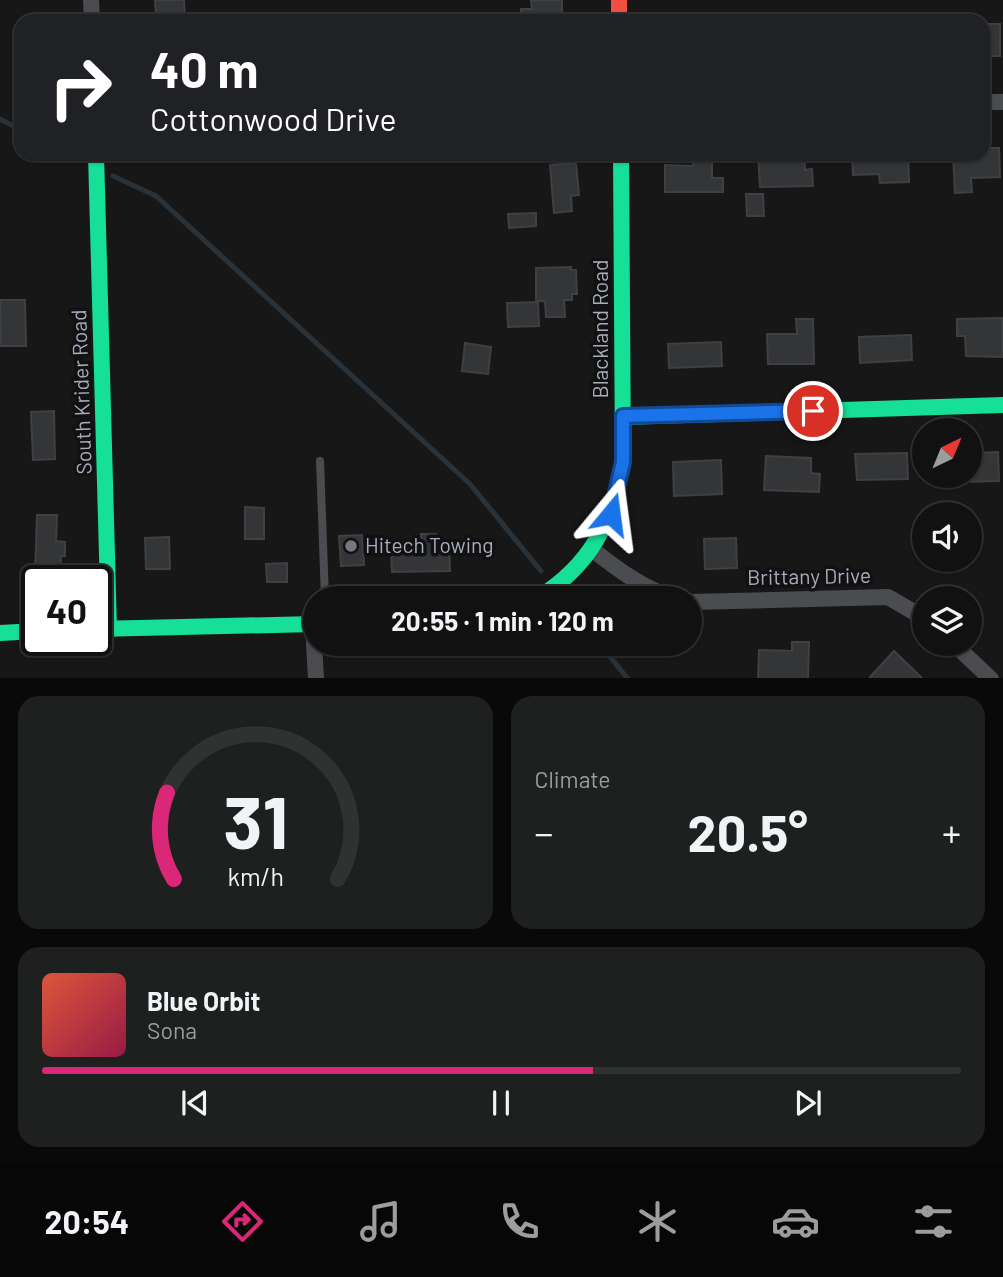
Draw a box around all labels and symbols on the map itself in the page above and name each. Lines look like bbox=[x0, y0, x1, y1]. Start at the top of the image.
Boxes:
street label: Blackland Road bbox=[587, 260, 612, 399]
street label: South Krider Road bbox=[65, 309, 96, 475]
pin bbox=[783, 381, 843, 441]
north arrow bbox=[912, 418, 982, 488]
position arrow bbox=[574, 477, 648, 551]
place label: Hitech Towing bbox=[365, 532, 494, 557]
marker: Hitech Towing bbox=[343, 538, 359, 554]
street label: Brittany Drive bbox=[747, 562, 871, 589]
speed limit sign: 40 bbox=[21, 565, 112, 656]

